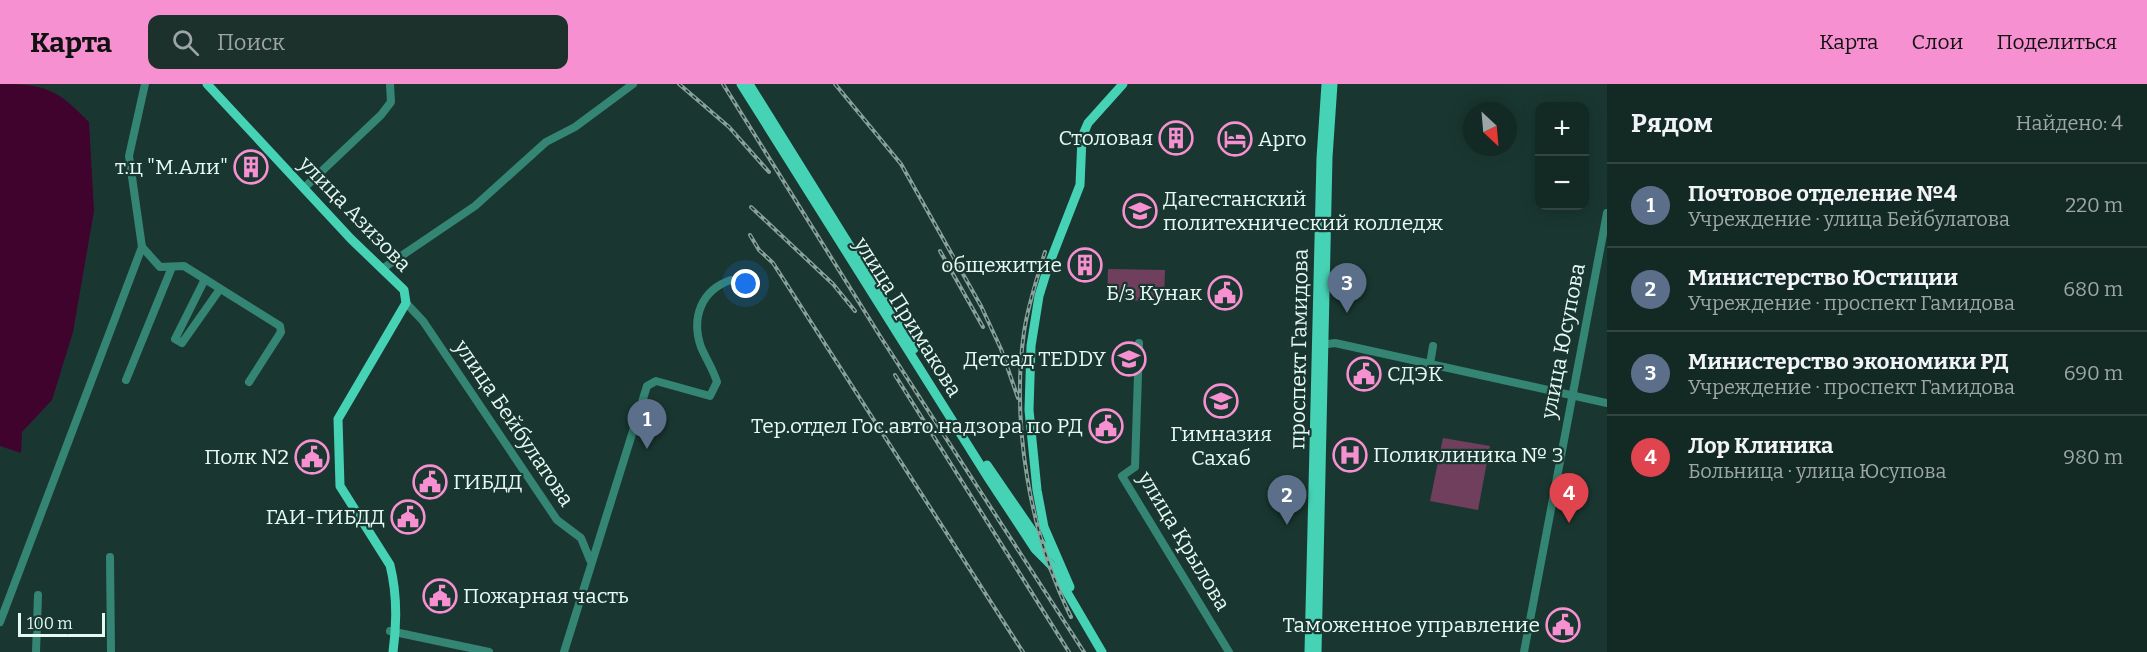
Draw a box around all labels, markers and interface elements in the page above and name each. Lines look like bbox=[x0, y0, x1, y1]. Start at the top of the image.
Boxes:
search box bbox=[148, 15, 568, 69]
text: Карта bbox=[30, 26, 112, 59]
icon: search bbox=[169, 26, 202, 59]
text: Поиск bbox=[217, 29, 285, 56]
text: Карта bbox=[1819, 29, 1878, 55]
text: Слои bbox=[1911, 29, 1963, 55]
text: Поделиться bbox=[1996, 29, 2117, 55]
north arrow bbox=[1463, 102, 1517, 156]
map controls bbox=[1535, 102, 1589, 210]
button: + bbox=[1535, 102, 1589, 156]
text: Рядом bbox=[1631, 108, 1713, 139]
text: Найдено: 4 bbox=[2016, 111, 2123, 135]
building icon: Столовая bbox=[1158, 120, 1194, 156]
hotel icon: Арго bbox=[1217, 121, 1253, 157]
place label: Столовая bbox=[1058, 125, 1153, 151]
place label: Арго bbox=[1258, 126, 1307, 152]
building icon: т.ц "М.Али" bbox=[233, 149, 269, 185]
street label: улица Азизова bbox=[293, 150, 417, 277]
place label: т.ц "М.Али" bbox=[115, 154, 228, 180]
button: − bbox=[1535, 156, 1589, 210]
text: Почтовое отделение №4 bbox=[1688, 180, 1957, 207]
place label: Дагестанский политехнический колледж bbox=[1163, 186, 1444, 236]
school or university icon: Дагестанский политехнический колледж bbox=[1122, 193, 1158, 229]
text: 1 bbox=[1646, 193, 1655, 217]
text: 220 m bbox=[2065, 193, 2123, 217]
text: Учреждение · улица Бейбулатова bbox=[1688, 207, 2010, 231]
street label: улица Примакова bbox=[848, 232, 968, 402]
building icon: общежитие bbox=[1067, 247, 1103, 283]
street label: проспект Гамидова bbox=[1284, 248, 1314, 450]
place label: общежитие bbox=[941, 252, 1062, 278]
street label: улица Юсупова bbox=[1535, 261, 1591, 422]
pin: 3 bbox=[1328, 264, 1366, 313]
text: Министерство Юстиции bbox=[1688, 264, 1958, 291]
your location bbox=[731, 269, 760, 298]
public building icon: Б/з Кунак bbox=[1207, 275, 1243, 311]
text: 2 bbox=[1645, 277, 1656, 301]
text: 680 m bbox=[2063, 277, 2123, 301]
place label: Б/з Кунак bbox=[1106, 280, 1203, 306]
text: Учреждение · проспект Гамидова bbox=[1688, 291, 2015, 315]
street label: улица Бейбулатова bbox=[448, 334, 580, 512]
school or university icon: Детсад TEDDY bbox=[1111, 341, 1147, 377]
place label: Детсад TEDDY bbox=[964, 346, 1107, 372]
text: Министерство экономики РД bbox=[1688, 348, 2009, 375]
public building icon: СДЭК bbox=[1346, 356, 1382, 392]
place label: СДЭК bbox=[1387, 361, 1443, 387]
text: 3 bbox=[1645, 361, 1656, 385]
text: 690 m bbox=[2064, 361, 2123, 385]
text: Учреждение · проспект Гамидова bbox=[1688, 375, 2015, 399]
school or university icon: Гимназия Сахаб bbox=[1203, 383, 1239, 419]
pin: 1 bbox=[628, 400, 666, 449]
public building icon: Тер.отдел Гос.авто.надзора по РД bbox=[1088, 408, 1124, 444]
place label: Тер.отдел Гос.авто.надзора по РД bbox=[751, 413, 1083, 439]
place label: Гимназия Сахаб bbox=[1170, 421, 1272, 471]
text: Лор Клиника bbox=[1688, 432, 1833, 459]
hospital icon: Поликлиника № 3 bbox=[1332, 437, 1368, 473]
public building icon: Полк N2 bbox=[294, 439, 330, 475]
place label: Поликлиника № 3 bbox=[1373, 442, 1564, 468]
place label: Полк N2 bbox=[204, 444, 289, 470]
text: 4 bbox=[1644, 445, 1657, 469]
text: 980 m bbox=[2063, 445, 2123, 469]
text: Больница · улица Юсупова bbox=[1688, 459, 1946, 483]
public building icon: ГИБДД bbox=[412, 464, 448, 500]
street label: улица Крылова bbox=[1132, 466, 1236, 616]
place label: ГИБДД bbox=[453, 469, 523, 495]
pin: 4 bbox=[1550, 474, 1588, 523]
pin: 2 bbox=[1268, 476, 1306, 525]
public building icon: ГАИ-ГИБДД bbox=[390, 499, 426, 535]
place label: ГАИ-ГИБДД bbox=[266, 504, 385, 530]
public building icon: Пожарная часть bbox=[422, 578, 458, 614]
place label: Пожарная часть bbox=[463, 583, 629, 609]
public building icon: Таможенное управление bbox=[1545, 607, 1581, 643]
scale bar bbox=[18, 610, 105, 638]
place label: Таможенное управление bbox=[1282, 612, 1540, 638]
text: 100 m bbox=[27, 614, 72, 633]

